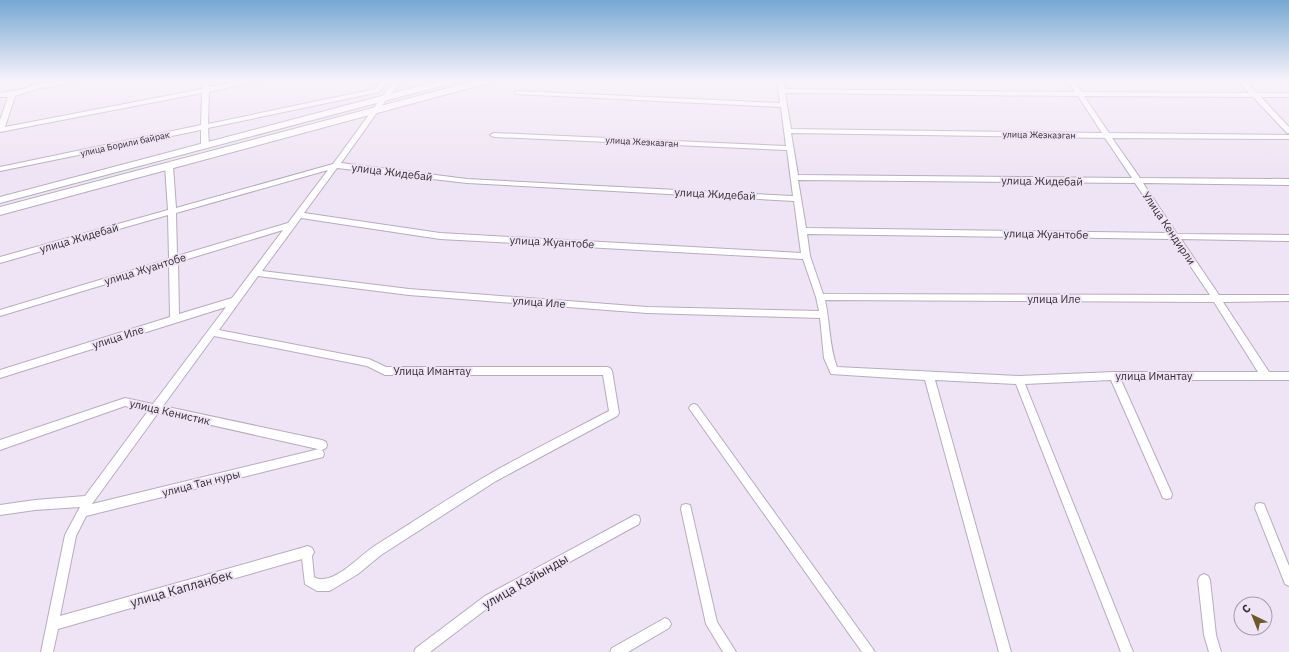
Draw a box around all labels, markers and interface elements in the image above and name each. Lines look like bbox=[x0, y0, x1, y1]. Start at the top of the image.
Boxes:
street label: улица Жезказган bbox=[1002, 128, 1076, 141]
street label: улица Борили байрак bbox=[79, 129, 171, 158]
street label: улица Жезказган bbox=[605, 134, 679, 149]
street label: улица Жидебай bbox=[351, 160, 433, 184]
street label: улица Жидебай bbox=[1001, 173, 1083, 189]
street label: улица Жидебай bbox=[674, 185, 756, 203]
street label: Улица Кендирли bbox=[1139, 189, 1199, 267]
street label: улица Жидебай bbox=[38, 220, 120, 256]
street label: улица Жуантобе bbox=[1004, 226, 1088, 242]
street label: улица Жуантобе bbox=[509, 233, 595, 251]
street label: улица Жуантобе bbox=[102, 250, 188, 288]
street label: улица Иле bbox=[1027, 292, 1081, 306]
street label: улица Иле bbox=[512, 293, 566, 311]
street label: улица Иле bbox=[91, 322, 145, 352]
street label: Улица Имантау bbox=[393, 364, 471, 378]
street label: улица Имантау bbox=[1115, 369, 1193, 383]
street label: улица Кенистик bbox=[128, 396, 212, 428]
street label: улица Тан нуры bbox=[161, 467, 241, 499]
street label: улица Кайынды bbox=[479, 550, 571, 613]
street label: улица Капланбек bbox=[128, 566, 234, 611]
north arrow bbox=[1233, 596, 1273, 636]
text: С bbox=[1239, 601, 1254, 616]

